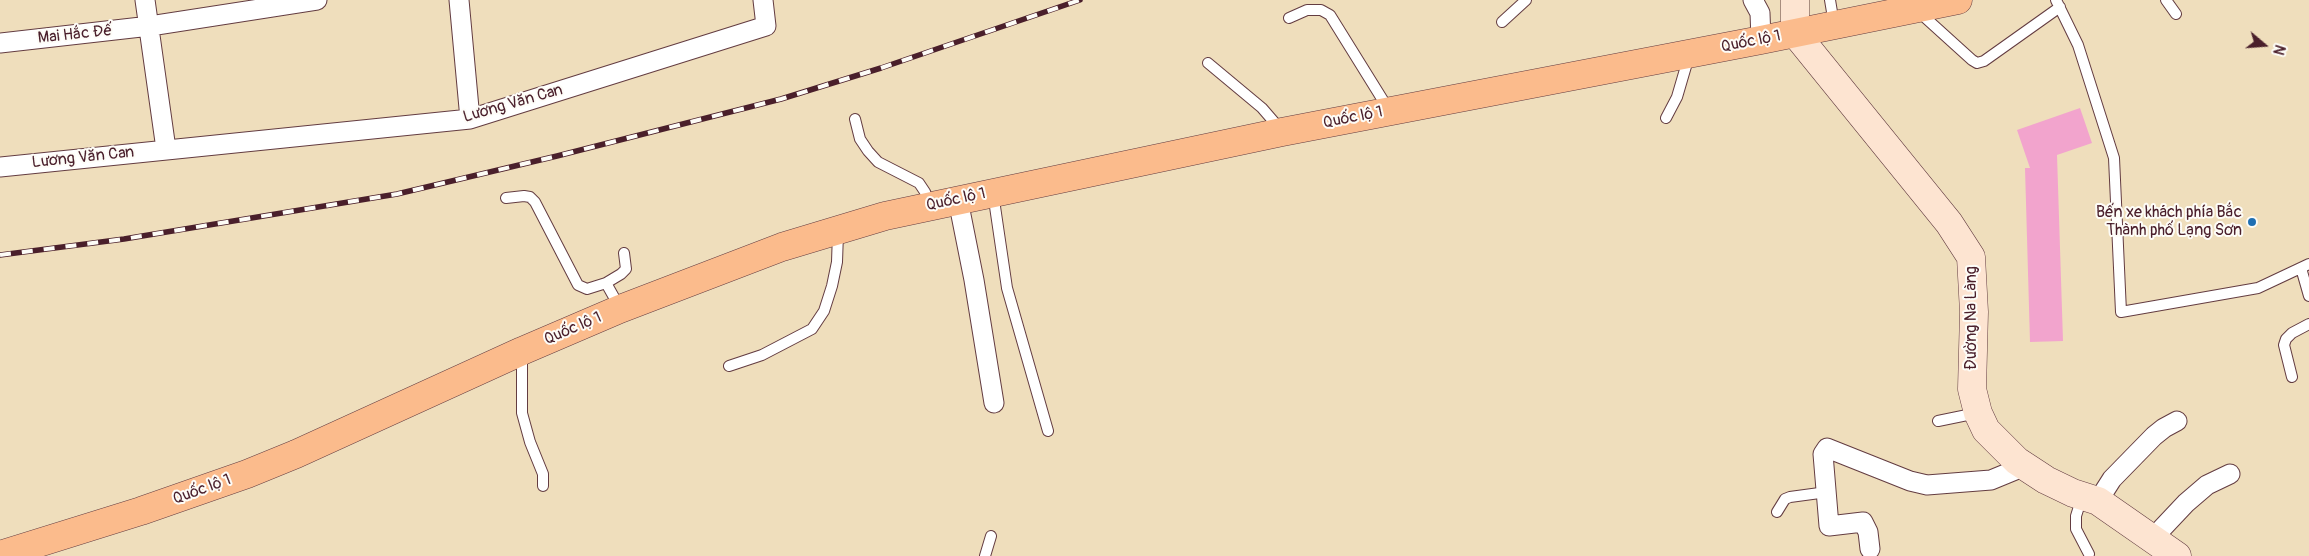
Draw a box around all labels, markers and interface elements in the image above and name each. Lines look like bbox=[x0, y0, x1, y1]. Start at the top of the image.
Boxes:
north arrow bbox=[2239, 20, 2289, 70]
street label: Mai Hắc Đế bbox=[37, 22, 113, 48]
street label: Quốc lộ 1 bbox=[1719, 27, 1783, 57]
text: N bbox=[2269, 43, 2288, 57]
street label: Lương Văn Can bbox=[461, 81, 565, 127]
street label: Quốc lộ 1 bbox=[1321, 103, 1385, 133]
street label: Lương Văn Can bbox=[31, 143, 135, 173]
street label: Quốc lộ 1 bbox=[924, 184, 988, 216]
place label: Bến xe khách phía Bắc Thành phố Lạng Sơn bbox=[2096, 203, 2242, 241]
marker: Bến xe khách phía Bắc Thành phố Lạng Sơn bbox=[2246, 216, 2258, 228]
street label: Đường Na Làng bbox=[1962, 266, 1982, 370]
street label: Quốc lộ 1 bbox=[541, 308, 605, 350]
street label: Quốc lộ 1 bbox=[170, 471, 234, 509]

